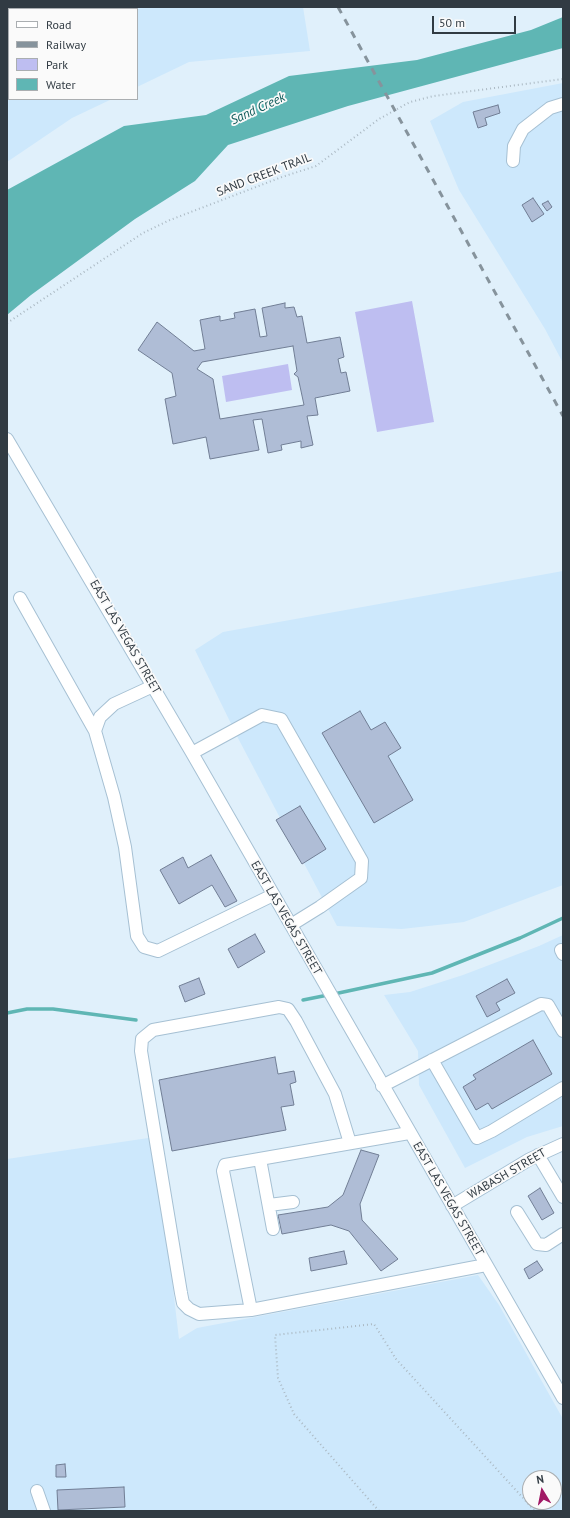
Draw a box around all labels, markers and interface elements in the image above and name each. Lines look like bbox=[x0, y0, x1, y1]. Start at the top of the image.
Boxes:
legend bbox=[8, 8, 138, 100]
scale bar bbox=[434, 8, 518, 34]
text: 50 m bbox=[439, 15, 465, 30]
text: Road bbox=[46, 17, 71, 32]
text: Railway bbox=[46, 37, 86, 52]
text: Park bbox=[46, 57, 68, 72]
text: Water bbox=[46, 77, 76, 92]
water label: Sand Creek bbox=[228, 90, 288, 128]
street label: SAND CREEK TRAIL bbox=[215, 150, 313, 200]
street label: EAST LAS VEGAS STREET bbox=[86, 577, 164, 697]
street label: EAST LAS VEGAS STREET bbox=[247, 858, 325, 978]
street label: EAST LAS VEGAS STREET bbox=[409, 1139, 487, 1259]
street label: WABASH STREET bbox=[465, 1146, 549, 1202]
north arrow bbox=[522, 1470, 562, 1510]
text: N bbox=[535, 1472, 545, 1487]

